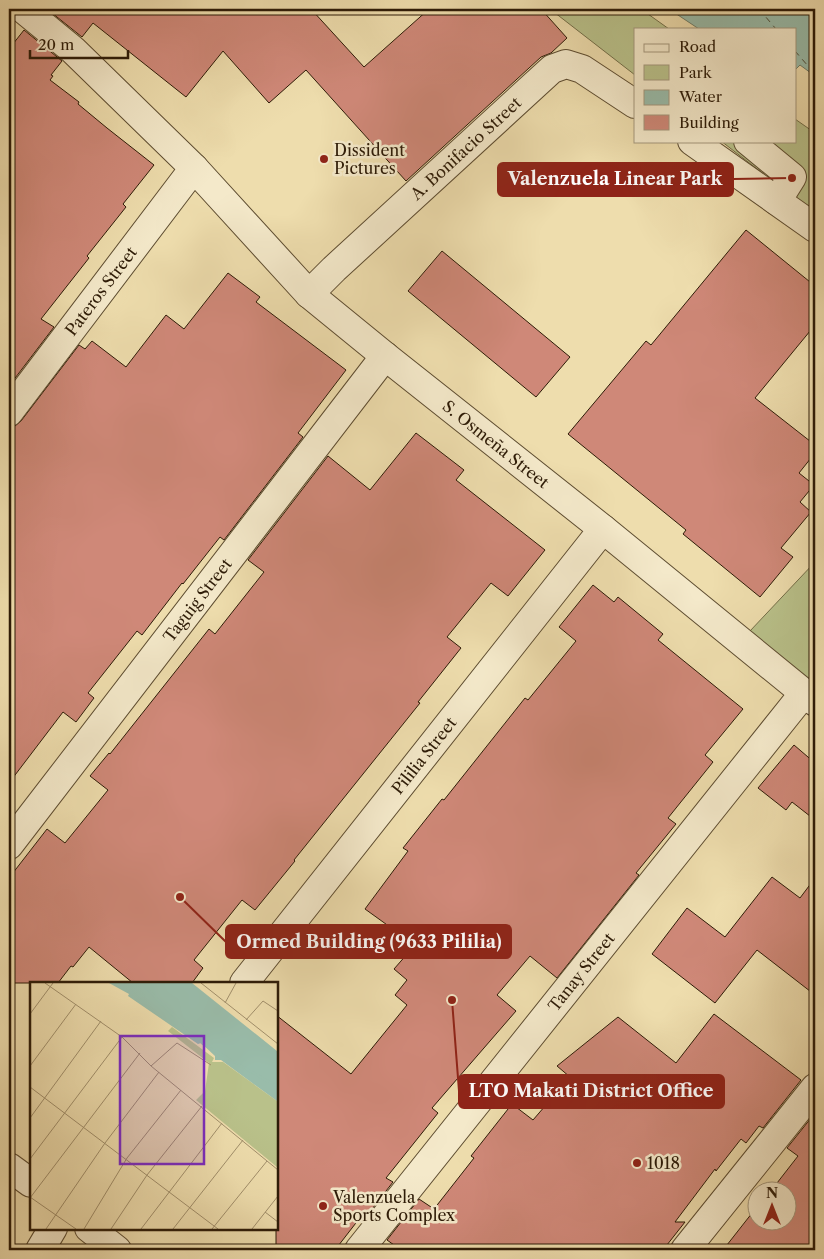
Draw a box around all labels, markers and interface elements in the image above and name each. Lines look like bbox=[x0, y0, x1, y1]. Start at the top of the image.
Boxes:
scale bar bbox=[30, 28, 128, 60]
legend bbox=[634, 28, 796, 142]
text: 20 m bbox=[38, 35, 74, 54]
text: Road bbox=[679, 37, 716, 56]
text: Park bbox=[679, 63, 713, 82]
text: Water bbox=[678, 87, 723, 106]
street label: A. Bonifacio Street bbox=[405, 92, 525, 205]
text: Building bbox=[679, 113, 739, 132]
place label: Dissident Pictures bbox=[334, 140, 405, 178]
marker: Dissident Pictures bbox=[318, 153, 330, 165]
callout: Valenzuela Linear Park bbox=[498, 163, 733, 196]
text: Valenzuela Linear Park bbox=[507, 168, 723, 190]
street label: Pateros Street bbox=[61, 242, 141, 339]
street label: S. Osmeña Street bbox=[439, 396, 553, 492]
street label: Taguig Street bbox=[159, 554, 236, 646]
street label: Pililia Street bbox=[387, 713, 461, 798]
callout: Ormed Building (9633 Pililia) bbox=[226, 925, 511, 958]
street label: Tanay Street bbox=[544, 928, 619, 1015]
text: Ormed Building (9633 Pililia) bbox=[236, 931, 502, 953]
inset map bbox=[30, 982, 278, 1229]
callout: LTO Makati District Office bbox=[459, 1075, 724, 1108]
text: LTO Makati District Office bbox=[468, 1080, 714, 1102]
place label: 1018 bbox=[647, 1153, 680, 1173]
marker: 1018 bbox=[631, 1157, 643, 1169]
north arrow bbox=[746, 1182, 796, 1232]
text: N bbox=[766, 1184, 778, 1202]
place label: Valenzuela Sports Complex bbox=[332, 1187, 456, 1225]
marker: Valenzuela Sports Complex bbox=[317, 1200, 329, 1212]

